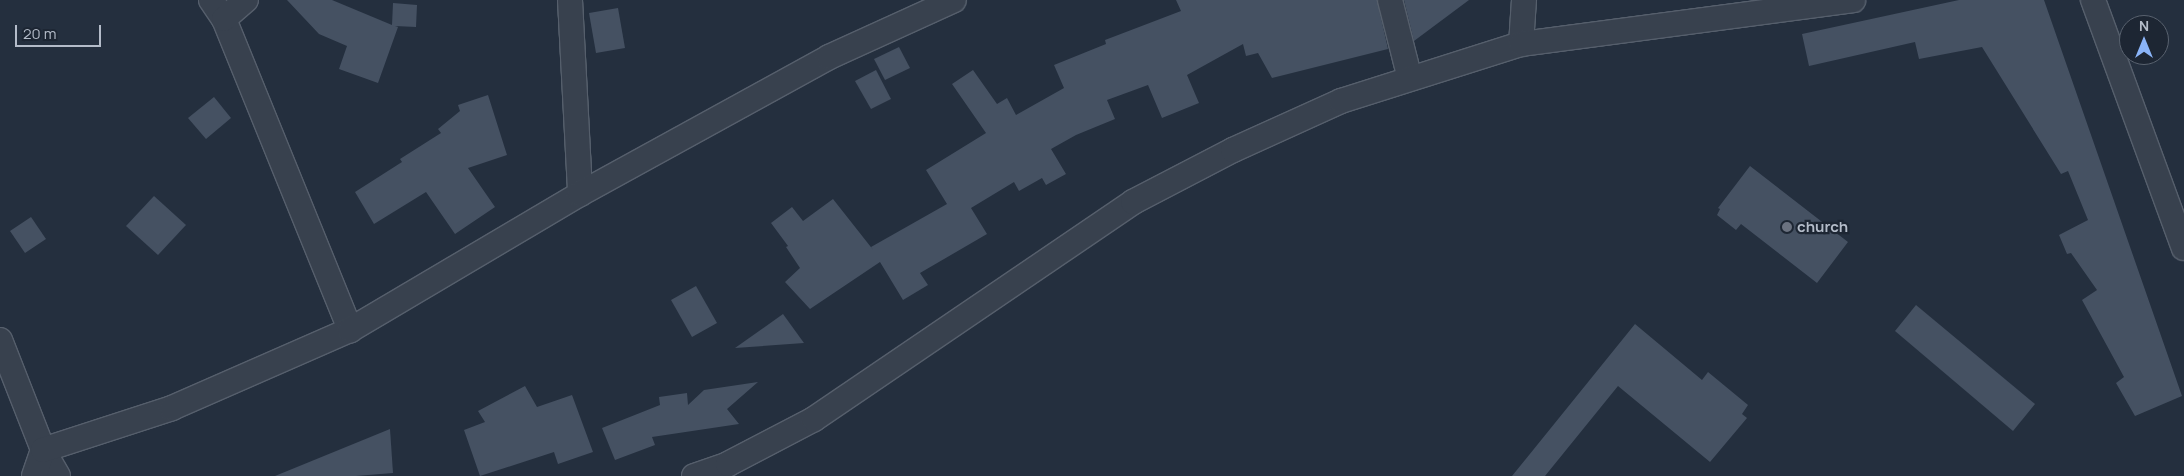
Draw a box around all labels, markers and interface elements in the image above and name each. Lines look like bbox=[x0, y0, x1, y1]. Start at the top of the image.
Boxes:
scale bar bbox=[18, 15, 104, 47]
north arrow bbox=[2119, 15, 2169, 65]
text: N bbox=[2139, 16, 2149, 35]
text: 20 m bbox=[23, 23, 56, 44]
place label: church bbox=[1797, 218, 1848, 236]
marker: church bbox=[1781, 221, 1793, 233]

